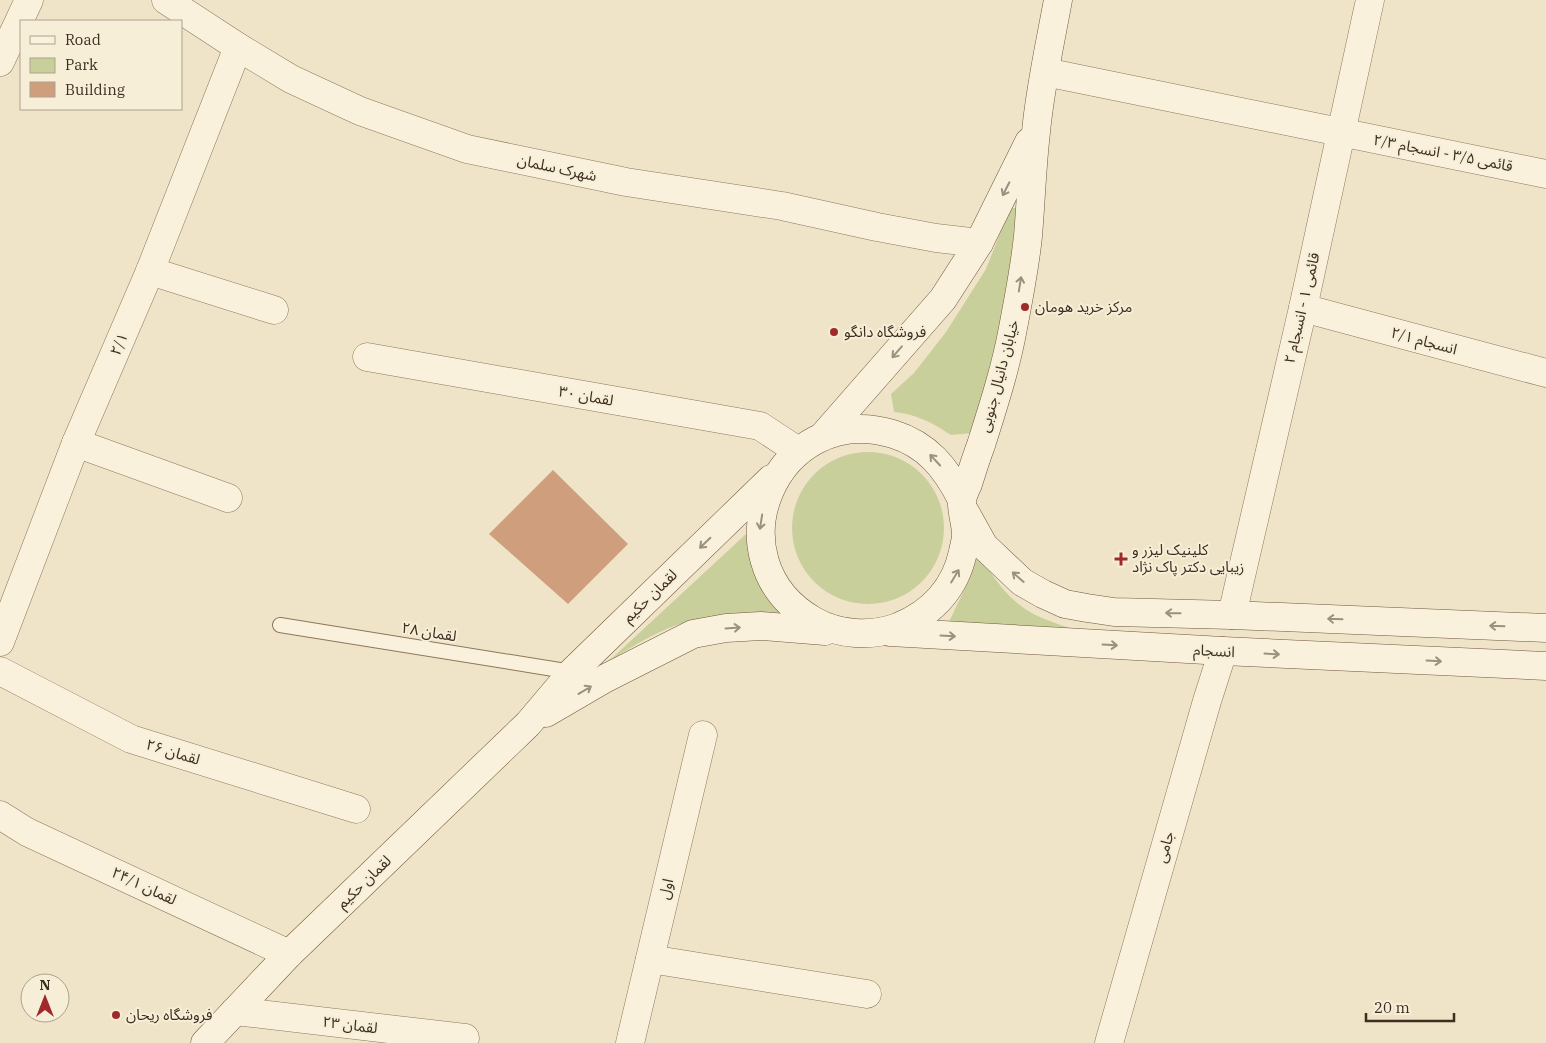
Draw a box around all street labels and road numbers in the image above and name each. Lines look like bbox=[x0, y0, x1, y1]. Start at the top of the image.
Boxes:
street label: قائمی ۳/۵ - انسجام ۲/۳ bbox=[1371, 130, 1515, 177]
street label: شهرک سلمان bbox=[516, 150, 599, 185]
street label: قائمی ۱ - انسجام ۲ bbox=[1280, 250, 1326, 366]
street label: خیابان دانیال جنوبی bbox=[974, 317, 1023, 434]
street label: انسجام ۲/۱ bbox=[1388, 323, 1459, 360]
street label: ۲/۱ bbox=[105, 330, 132, 358]
street label: لقمان ۳۰ bbox=[557, 381, 615, 410]
street label: لقمان حکیم bbox=[618, 565, 682, 628]
street label: لقمان ۲۸ bbox=[400, 618, 458, 645]
street label: انسجام bbox=[1193, 640, 1235, 663]
street label: لقمان ۲۶ bbox=[144, 734, 202, 769]
street label: جامی bbox=[1151, 829, 1178, 865]
street label: لقمان حکیم bbox=[332, 851, 396, 914]
street label: لقمان ۲۴/۱ bbox=[109, 862, 180, 909]
street label: اول bbox=[654, 877, 677, 901]
street label: لقمان ۲۳ bbox=[321, 1012, 379, 1037]

